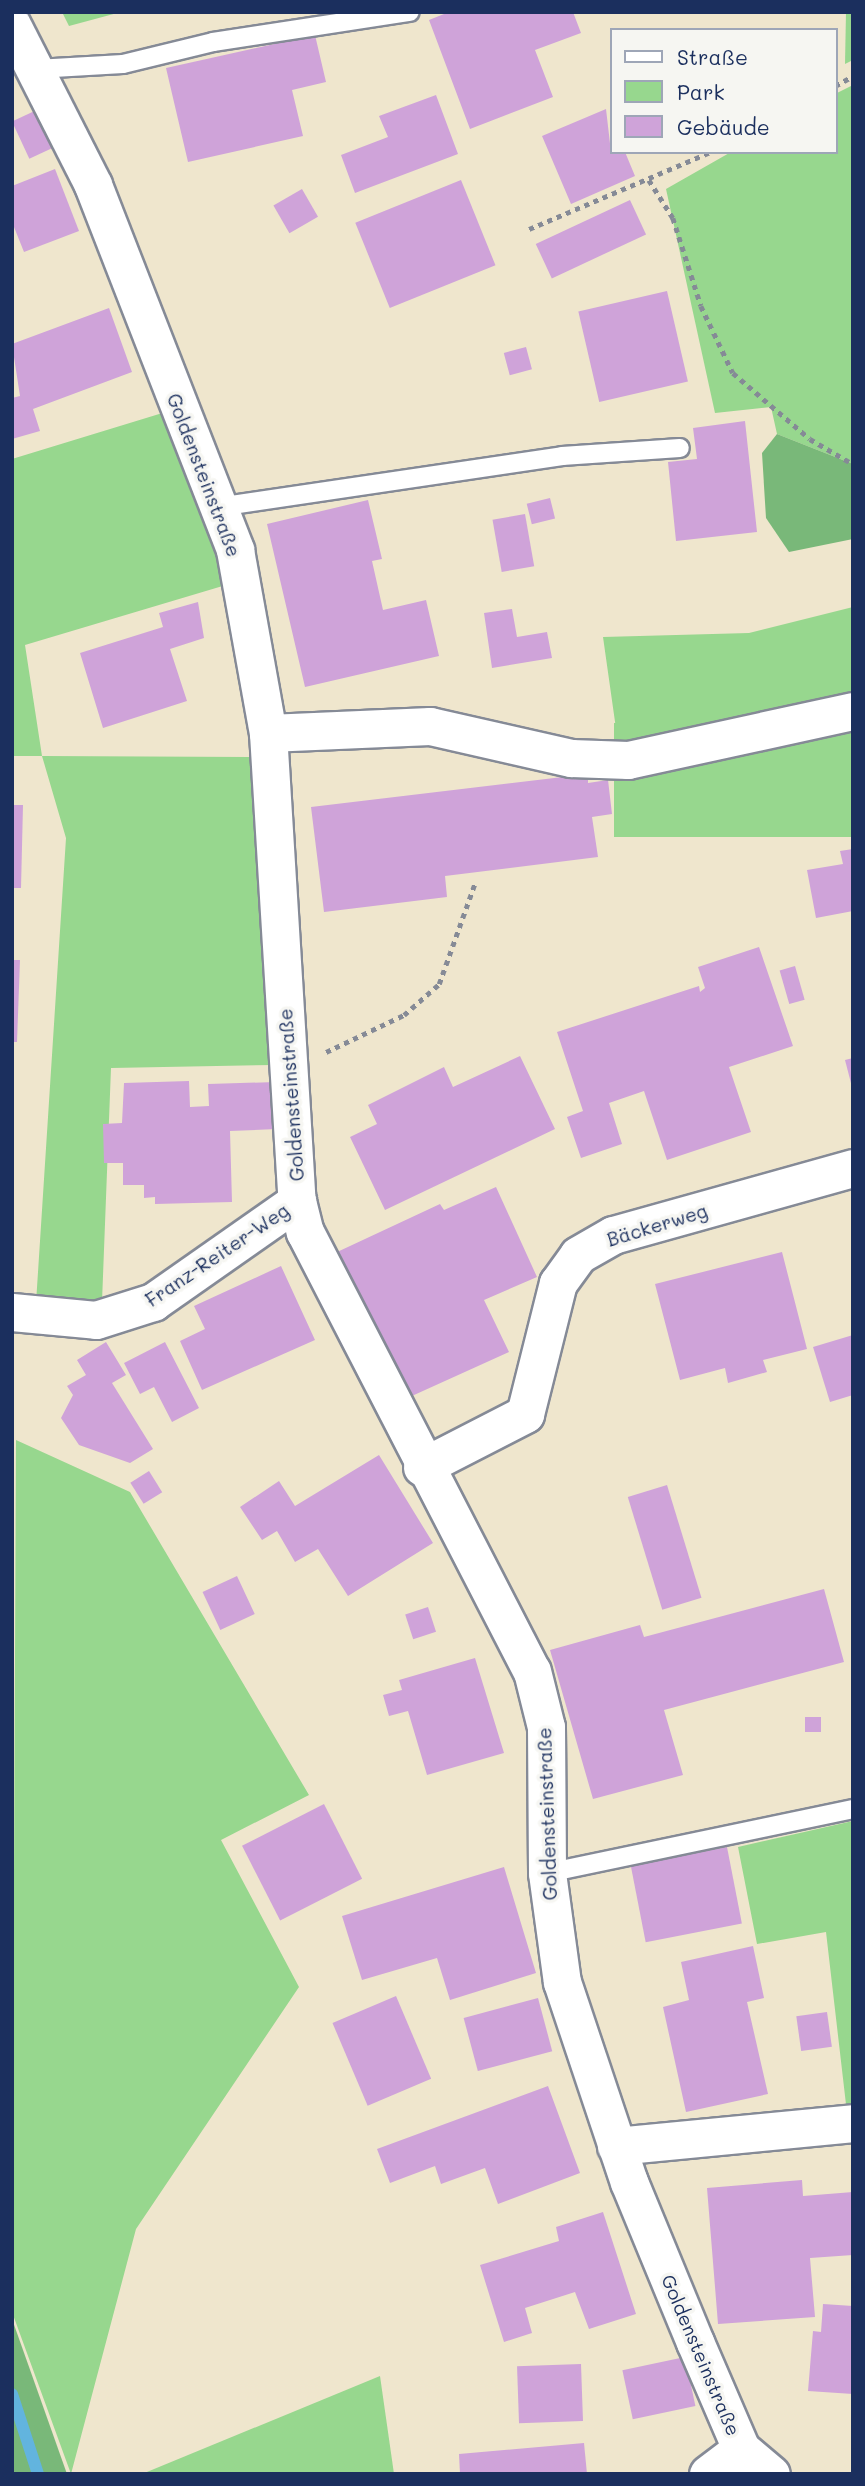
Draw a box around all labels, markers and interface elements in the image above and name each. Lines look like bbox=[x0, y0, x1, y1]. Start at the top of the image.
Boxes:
legend bbox=[610, 28, 837, 154]
text: Straße bbox=[677, 43, 748, 70]
text: Park bbox=[677, 78, 725, 105]
text: Gebäude bbox=[677, 113, 770, 140]
street label: Goldensteinstraße bbox=[162, 390, 246, 560]
street label: Goldensteinstraße bbox=[274, 1008, 308, 1182]
street label: Franz-Reiter-Weg bbox=[141, 1199, 293, 1311]
street label: Bäckerweg bbox=[604, 1199, 710, 1251]
street label: Goldensteinstraße bbox=[533, 1727, 561, 1901]
street label: Goldensteinstraße bbox=[657, 2271, 745, 2439]

